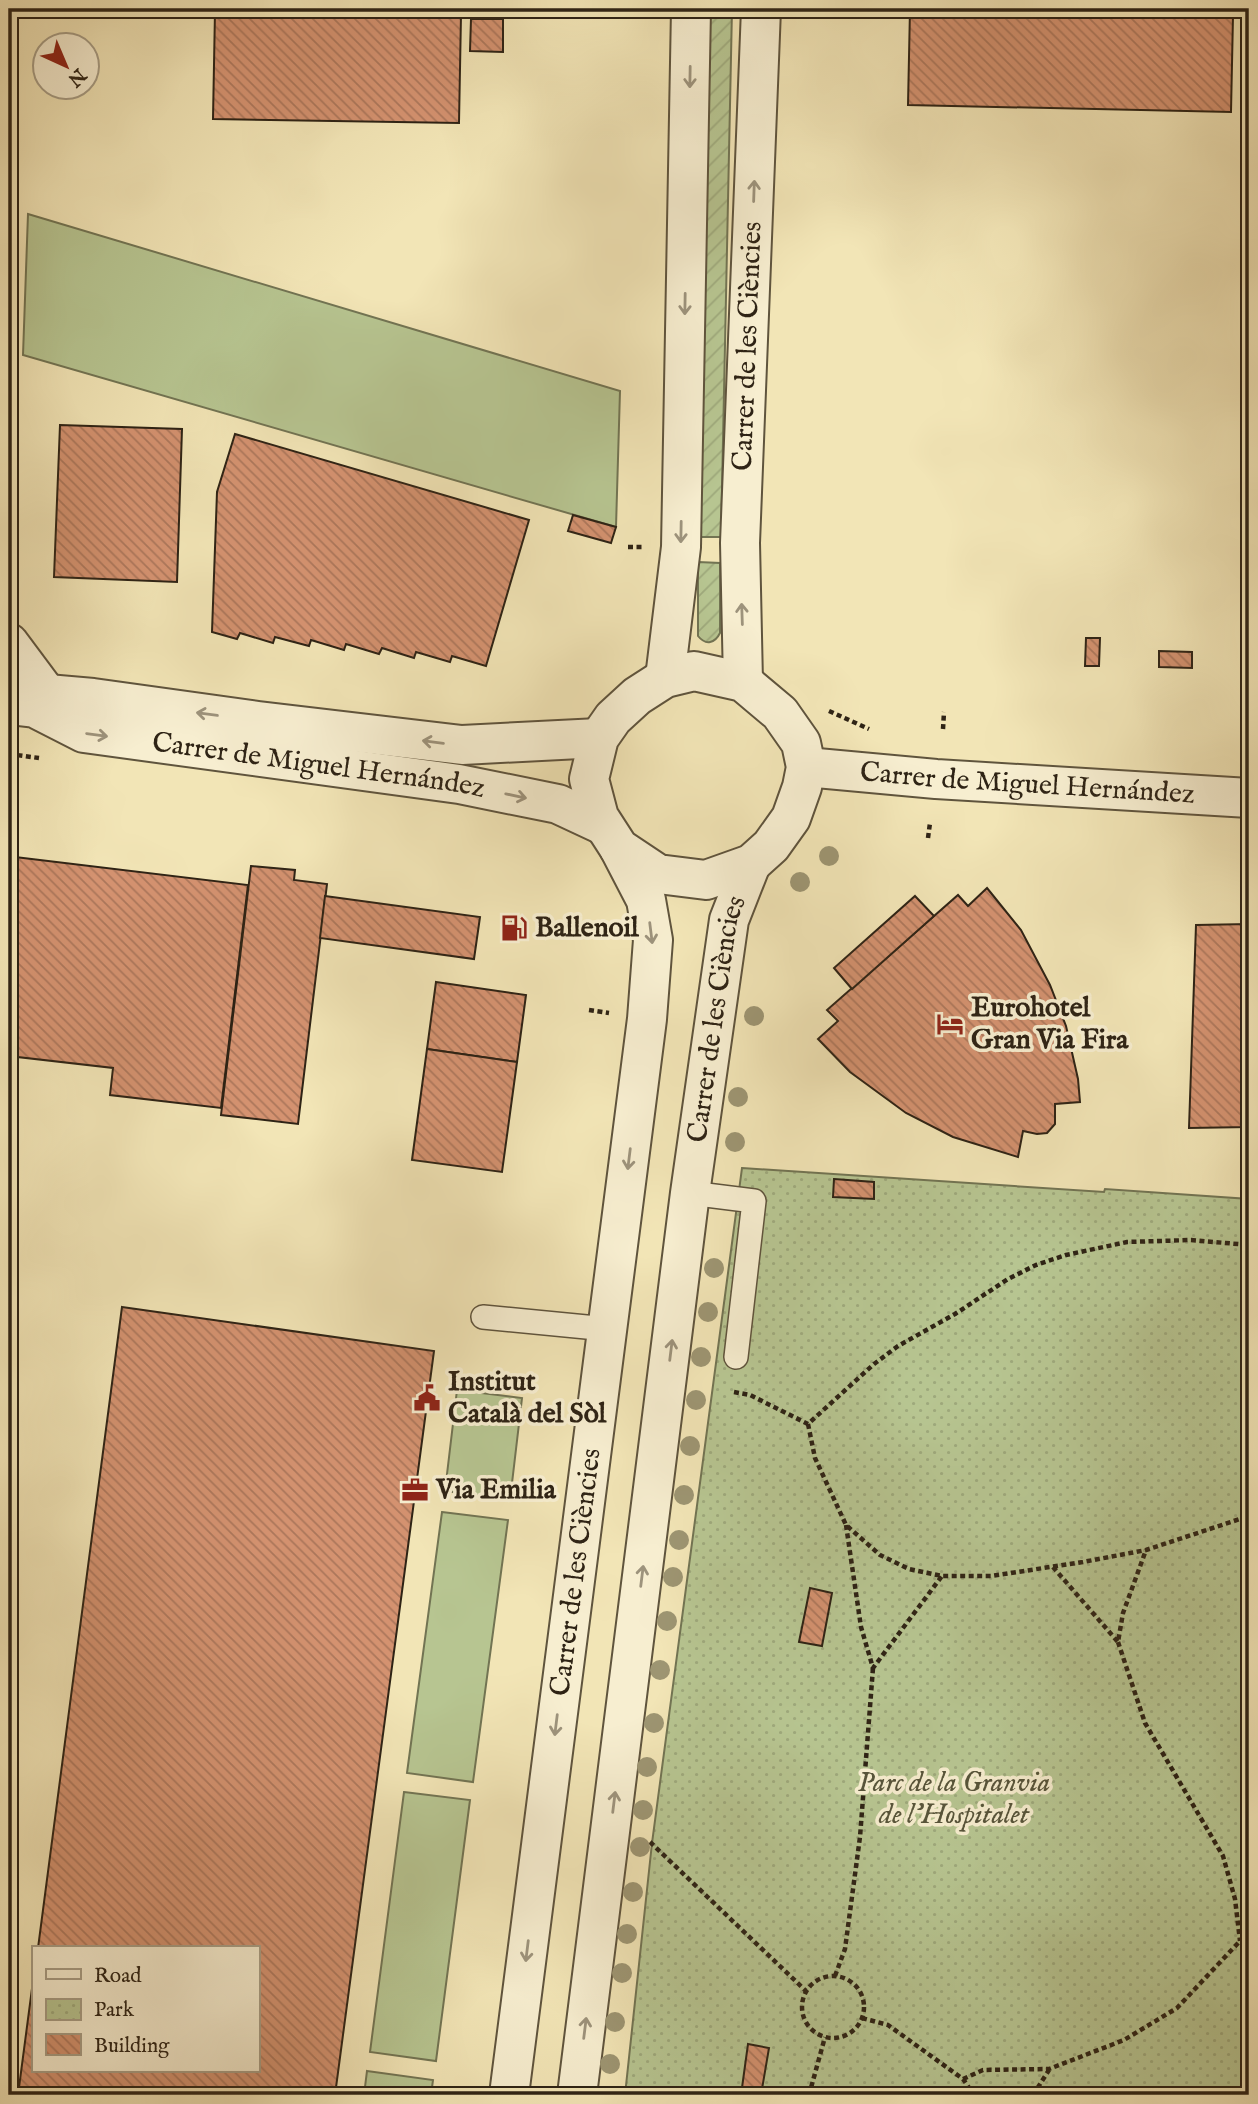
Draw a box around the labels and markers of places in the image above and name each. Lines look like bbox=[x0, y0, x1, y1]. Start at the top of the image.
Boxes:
place label: Ballenoil bbox=[535, 911, 640, 946]
fuel station icon: Ballenoil bbox=[499, 913, 529, 943]
place label: Eurohotel Gran Via Fira bbox=[971, 991, 1129, 1058]
hotel icon: Eurohotel Gran Via Fira bbox=[935, 1009, 965, 1039]
place label: Institut Català del Sòl bbox=[448, 1365, 608, 1432]
public building icon: Institut Català del Sòl bbox=[412, 1383, 442, 1413]
place label: Via Emilia bbox=[435, 1473, 557, 1508]
office icon: Via Emilia bbox=[400, 1475, 430, 1505]

